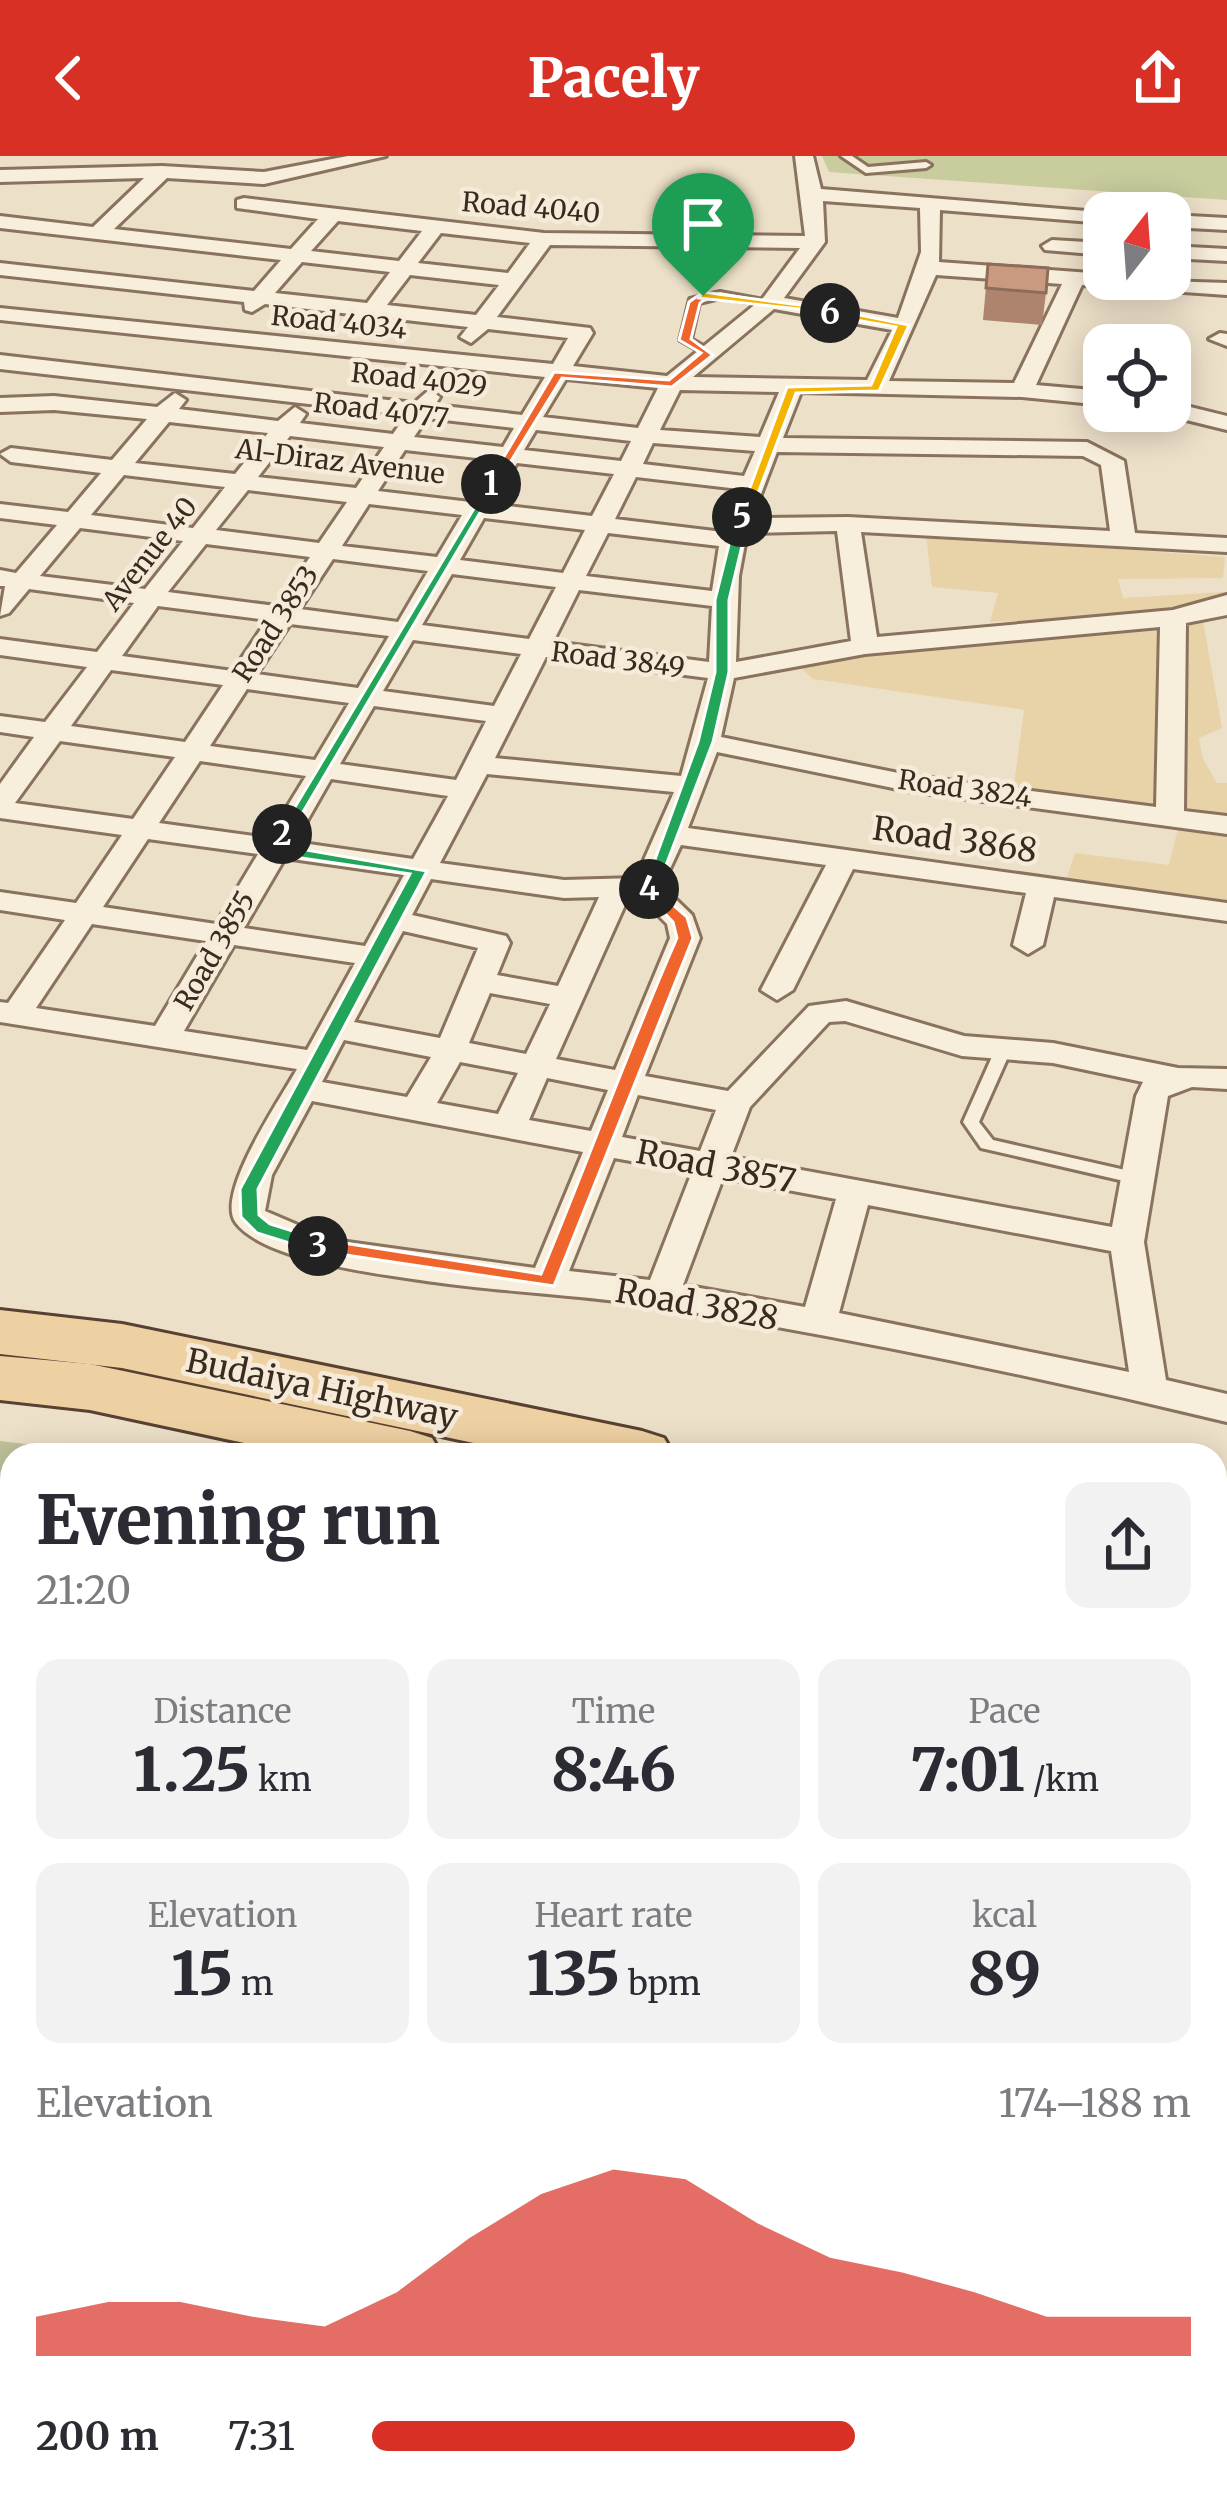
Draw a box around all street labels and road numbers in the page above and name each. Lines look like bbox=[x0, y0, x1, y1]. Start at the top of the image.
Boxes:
street label: Road 4040 bbox=[460, 184, 602, 230]
street label: Road 4034 bbox=[270, 298, 409, 346]
street label: Road 4029 bbox=[349, 355, 489, 403]
street label: Road 4077 bbox=[312, 385, 451, 435]
street label: Al-Diraz Avenue bbox=[233, 431, 447, 491]
street label: Avenue 40 bbox=[94, 490, 204, 618]
street label: Road 3853 bbox=[225, 559, 325, 688]
street label: Road 3849 bbox=[549, 634, 687, 684]
street label: Road 3824 bbox=[896, 762, 1034, 814]
street label: Road 3868 bbox=[870, 808, 1040, 871]
street label: Road 3855 bbox=[166, 885, 262, 1016]
street label: Road 3857 bbox=[633, 1131, 799, 1202]
street label: Road 3828 bbox=[612, 1270, 781, 1339]
street label: Budaiya Highway bbox=[182, 1340, 462, 1437]

